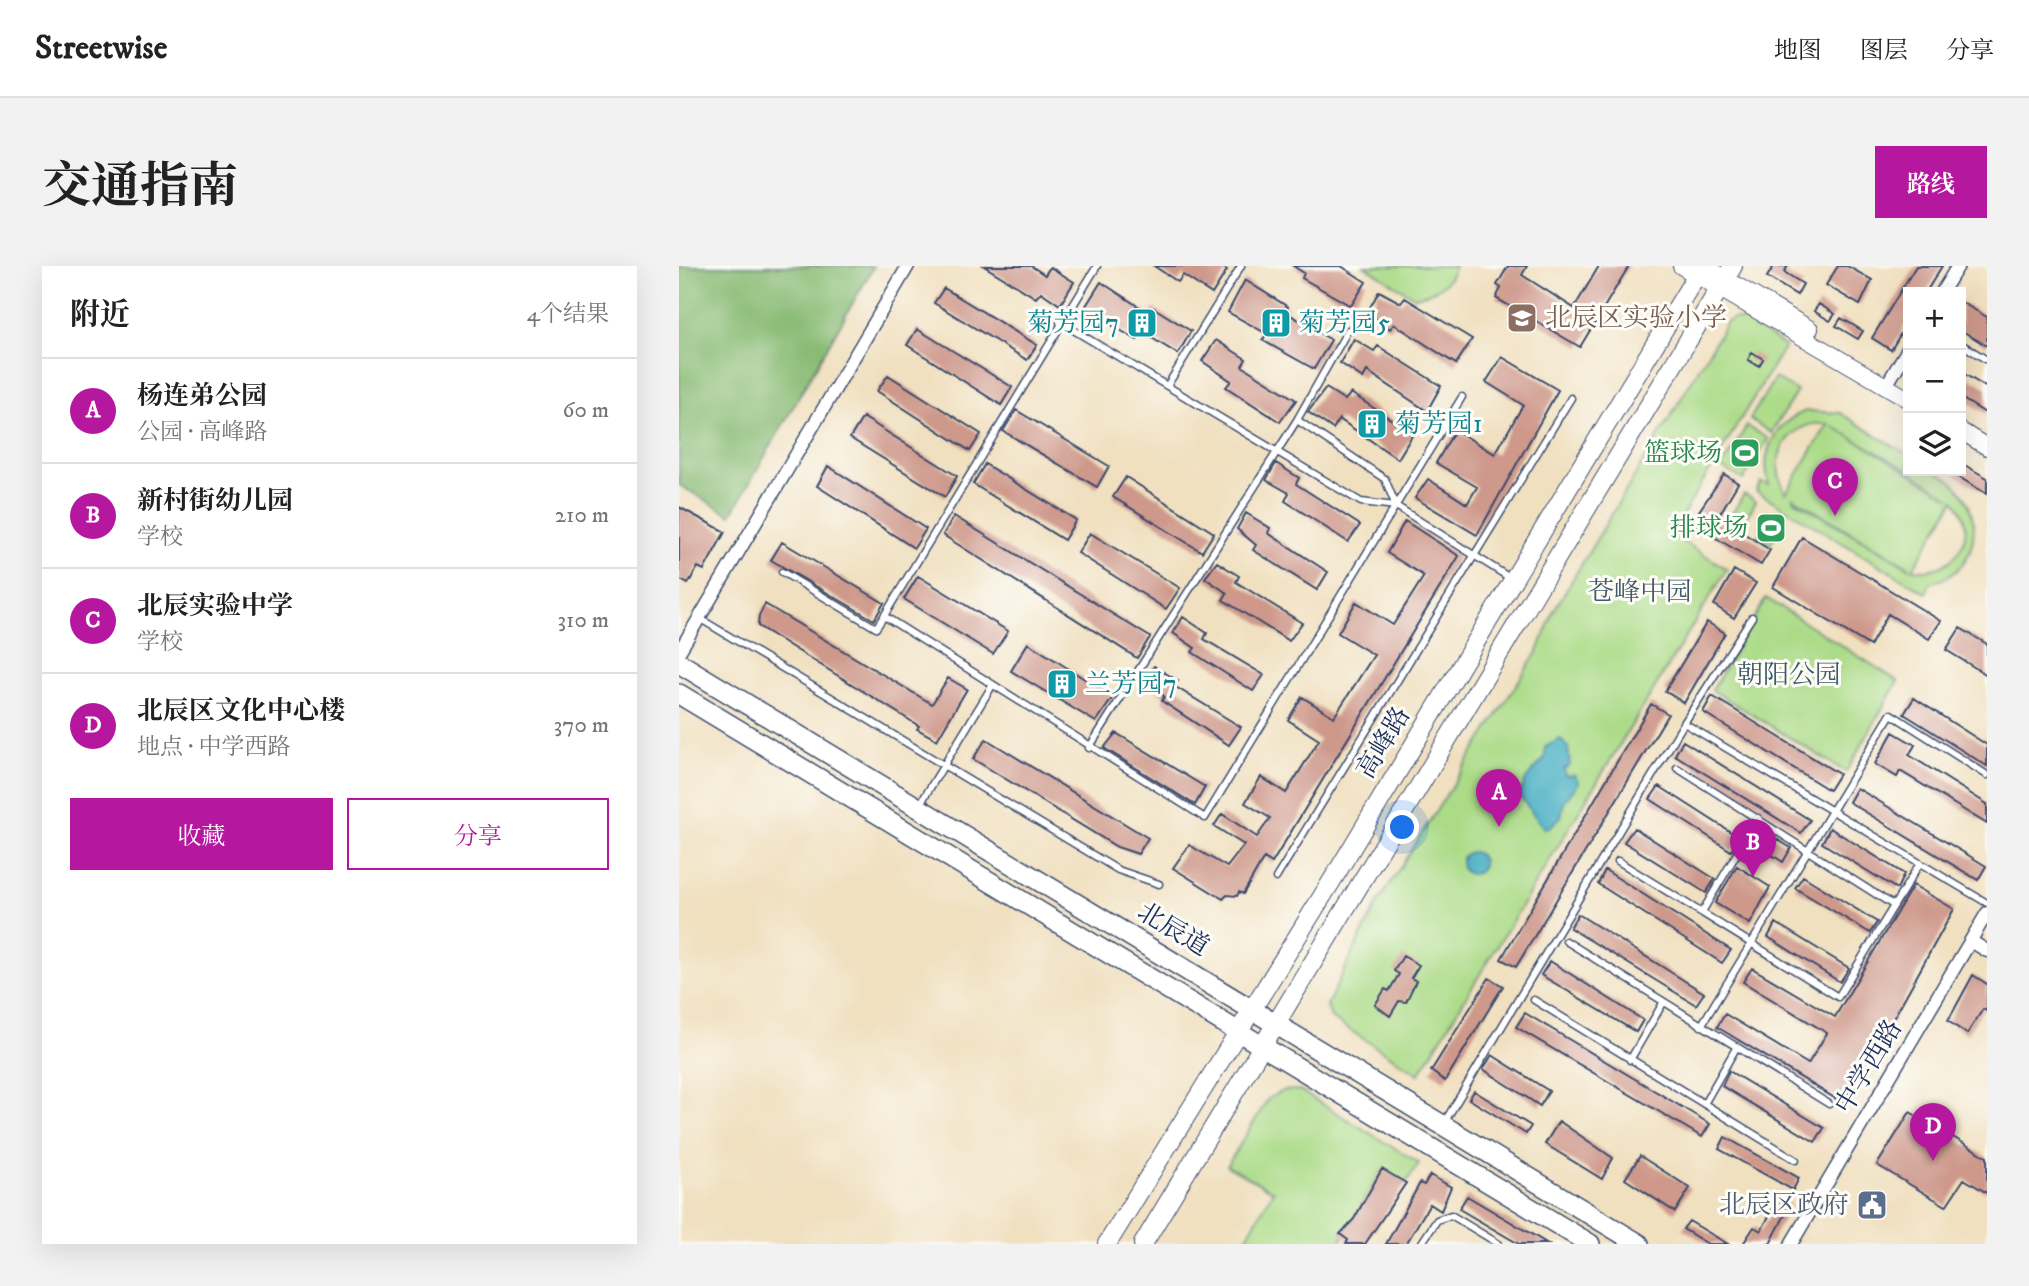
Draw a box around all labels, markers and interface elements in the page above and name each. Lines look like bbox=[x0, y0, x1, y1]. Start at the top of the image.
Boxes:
text: Streetwise bbox=[35, 28, 167, 69]
text: 地图 bbox=[1774, 36, 1822, 66]
text: 图层 bbox=[1860, 36, 1908, 66]
text: 分享 bbox=[1946, 36, 1994, 66]
button: 路线 bbox=[1875, 146, 1987, 218]
text: 交通指南 bbox=[42, 157, 238, 219]
map controls bbox=[1903, 287, 1966, 476]
button: + bbox=[1903, 287, 1966, 350]
text: 附近 bbox=[70, 297, 130, 334]
text: 4个结果 bbox=[527, 300, 609, 329]
school or university icon: 北辰区实验小学 bbox=[1505, 301, 1539, 335]
place label: 北辰区实验小学 bbox=[1545, 302, 1727, 335]
building icon: 菊芳园7 bbox=[1125, 306, 1159, 340]
building icon: 菊芳园5 bbox=[1259, 306, 1293, 340]
place label: 菊芳园7 bbox=[1027, 307, 1119, 340]
place label: 菊芳园5 bbox=[1299, 307, 1390, 340]
button: − bbox=[1903, 350, 1966, 413]
text: 杨连弟公园 bbox=[137, 380, 267, 413]
text: A bbox=[86, 396, 100, 425]
text: 60 m bbox=[562, 396, 609, 425]
building icon: 菊芳园1 bbox=[1355, 407, 1389, 441]
place label: 菊芳园1 bbox=[1395, 408, 1483, 441]
button: layers bbox=[1903, 413, 1966, 476]
text: 公园 · 高峰路 bbox=[137, 418, 267, 447]
sports icon: 篮球场 bbox=[1728, 436, 1762, 470]
place label: 篮球场 bbox=[1644, 437, 1722, 470]
pin: C bbox=[1812, 458, 1858, 516]
text: 新村街幼儿园 bbox=[137, 485, 293, 518]
text: B bbox=[86, 501, 100, 530]
text: 210 m bbox=[555, 501, 609, 530]
sports icon: 排球场 bbox=[1754, 511, 1788, 545]
place label: 排球场 bbox=[1670, 512, 1748, 545]
text: 学校 bbox=[137, 523, 183, 552]
park label: 苍峰中园 bbox=[1588, 576, 1692, 609]
text: 北辰实验中学 bbox=[137, 590, 293, 623]
text: C bbox=[85, 606, 101, 635]
text: 310 m bbox=[557, 606, 609, 635]
text: 学校 bbox=[137, 628, 183, 657]
park label: 朝阳公园 bbox=[1737, 659, 1841, 692]
building icon: 兰芳园7 bbox=[1045, 667, 1079, 701]
place label: 兰芳园7 bbox=[1085, 668, 1177, 701]
text: 北辰区文化中心楼 bbox=[137, 695, 345, 728]
street label: 高峰路 bbox=[1350, 701, 1418, 785]
text: D bbox=[84, 711, 102, 740]
text: 370 m bbox=[554, 711, 609, 740]
text: 地点 · 中学西路 bbox=[137, 733, 290, 762]
pin: A bbox=[1476, 769, 1522, 827]
button: 收藏 bbox=[70, 798, 333, 870]
button: 分享 bbox=[347, 798, 609, 870]
your location bbox=[1385, 810, 1419, 844]
pin: B bbox=[1730, 819, 1776, 877]
street label: 北辰道 bbox=[1131, 896, 1215, 964]
street label: 中学西路 bbox=[1828, 1014, 1910, 1120]
pin: D bbox=[1910, 1103, 1956, 1161]
public building icon: 北辰区政府 bbox=[1855, 1188, 1889, 1222]
place label: 北辰区政府 bbox=[1719, 1189, 1849, 1222]

